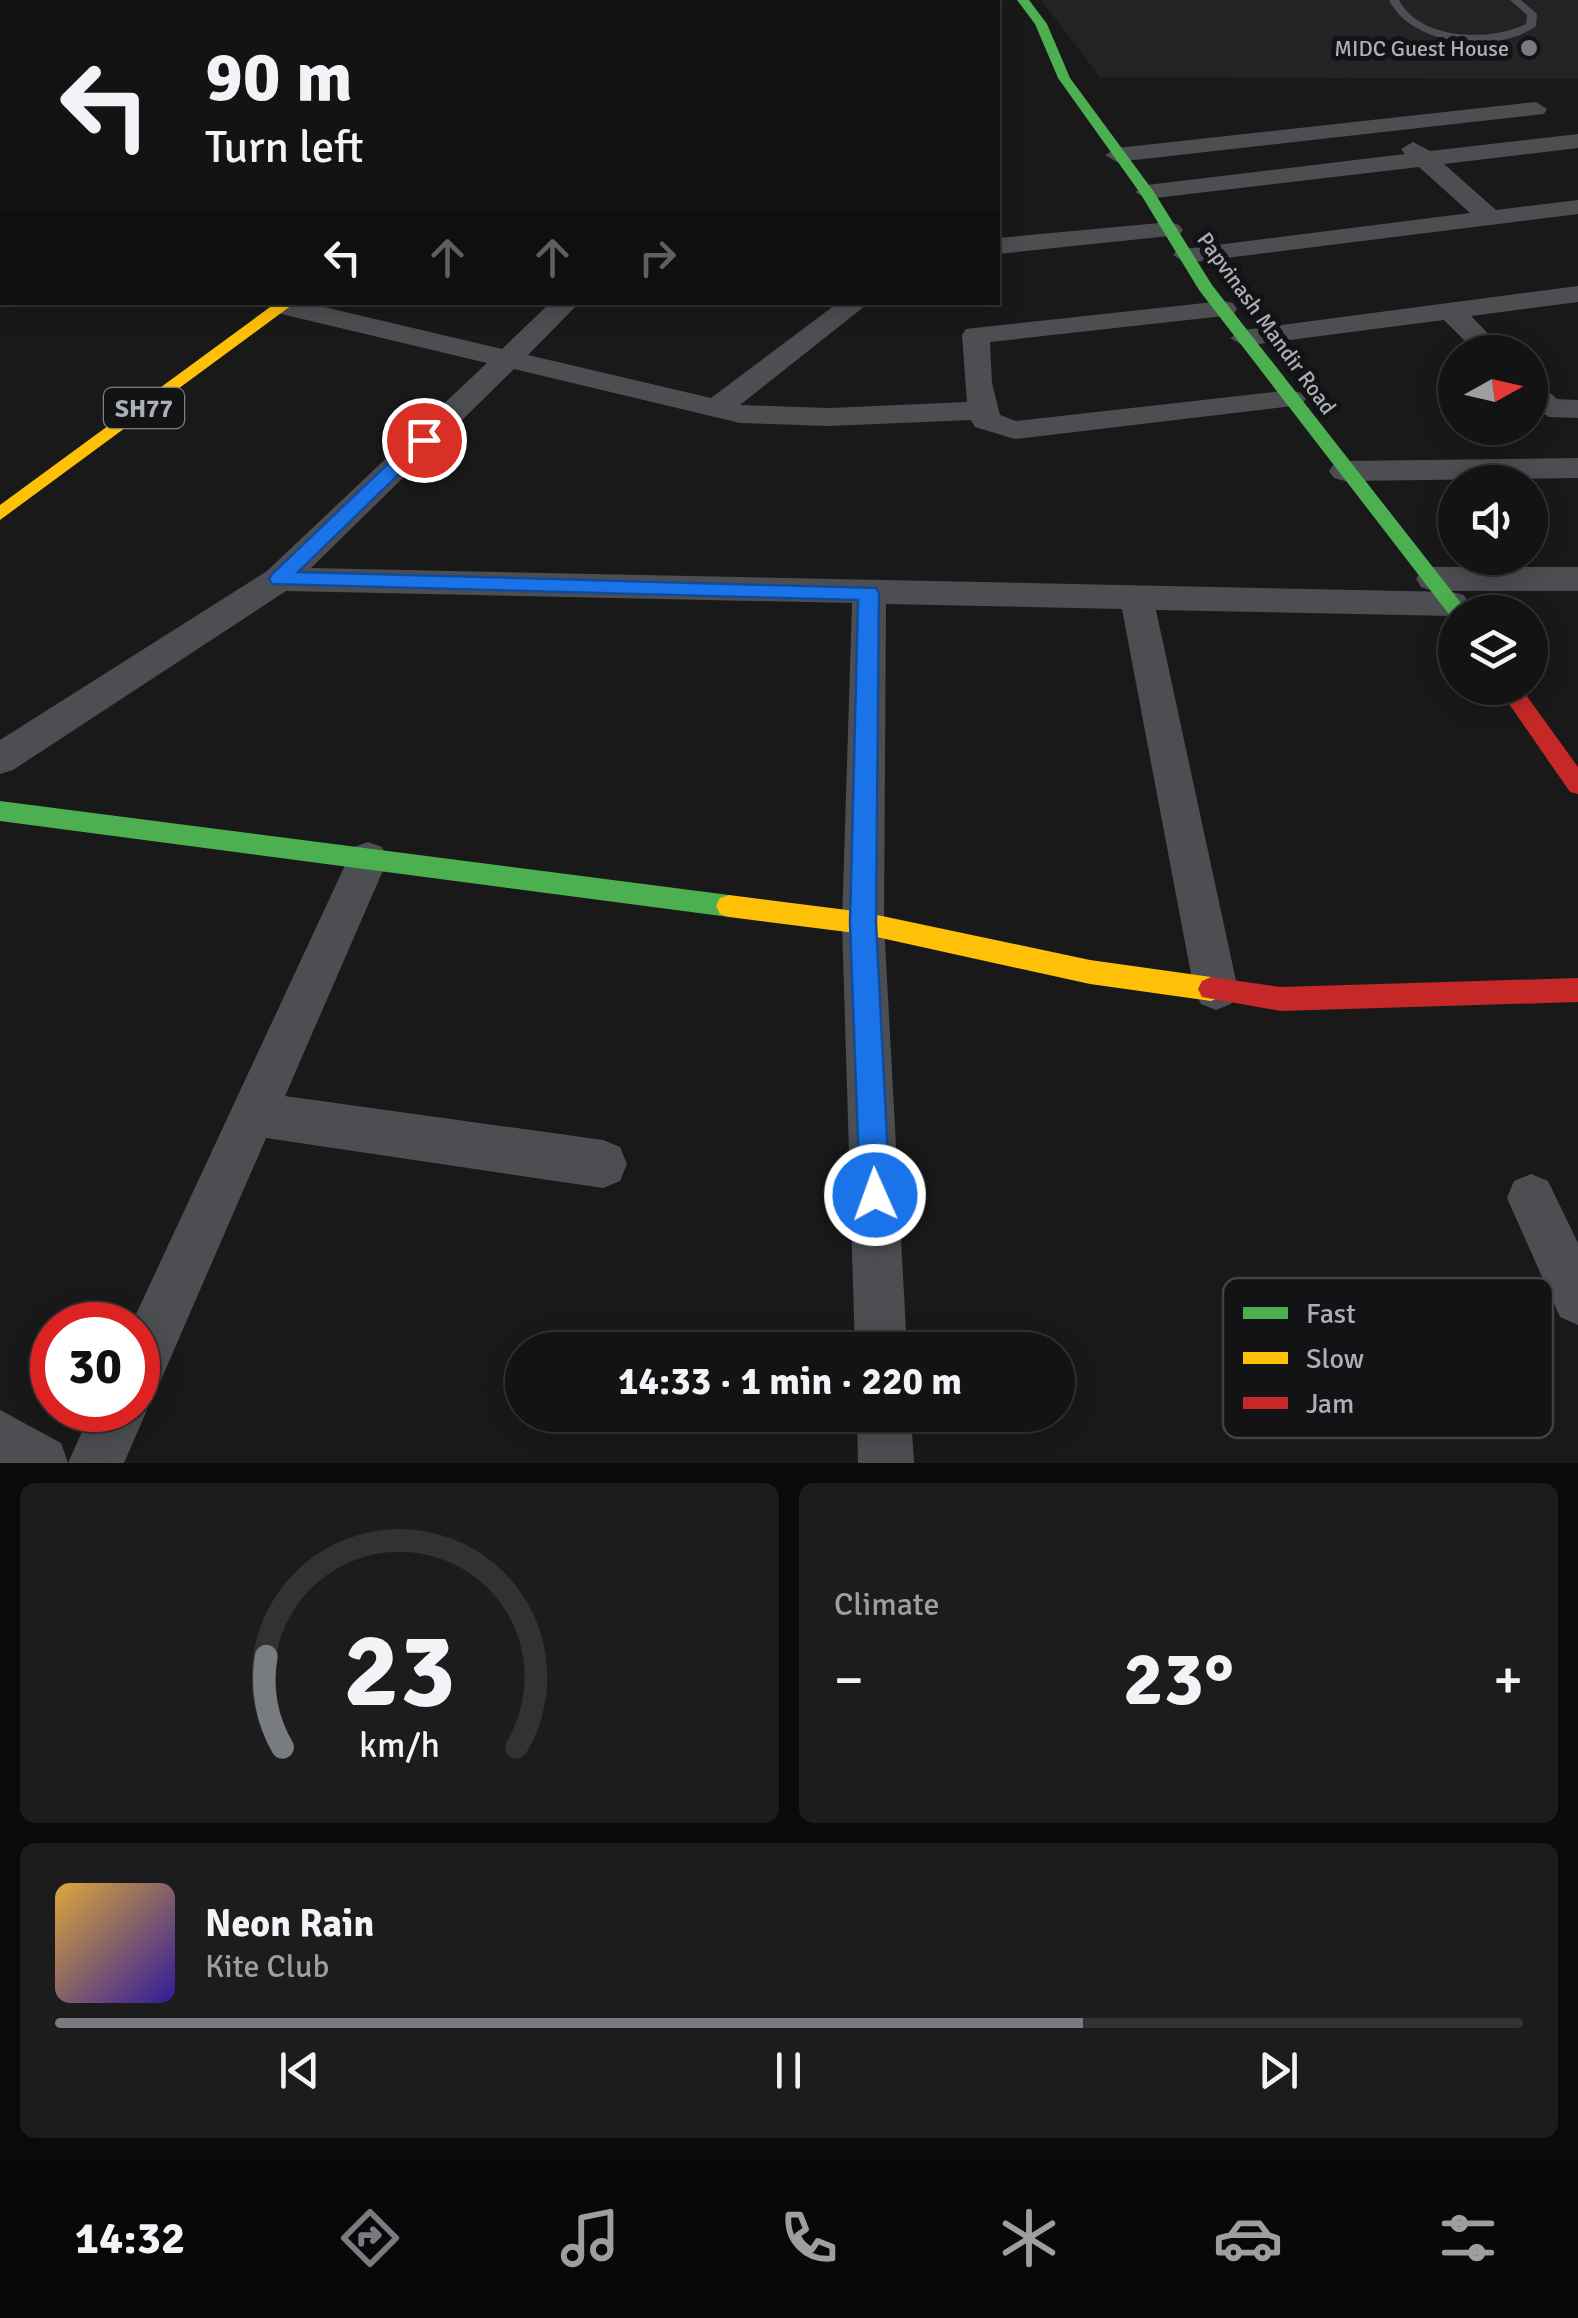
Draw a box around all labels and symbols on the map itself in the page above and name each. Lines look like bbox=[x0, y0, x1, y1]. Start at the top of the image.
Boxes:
place label: MIDC Guest House bbox=[1334, 35, 1509, 62]
marker: MIDC Guest House bbox=[1518, 37, 1540, 59]
street label: Papvinash Mandir Road bbox=[1191, 227, 1342, 420]
north arrow bbox=[1438, 335, 1548, 445]
road number: SH77 bbox=[104, 388, 184, 428]
pin bbox=[382, 398, 467, 483]
position arrow bbox=[823, 1143, 927, 1247]
legend bbox=[1223, 1278, 1553, 1438]
text: Fast bbox=[1306, 1297, 1356, 1331]
speed limit sign: 30 bbox=[30, 1302, 160, 1432]
text: Slow bbox=[1306, 1342, 1364, 1376]
text: Jam bbox=[1306, 1387, 1354, 1421]

